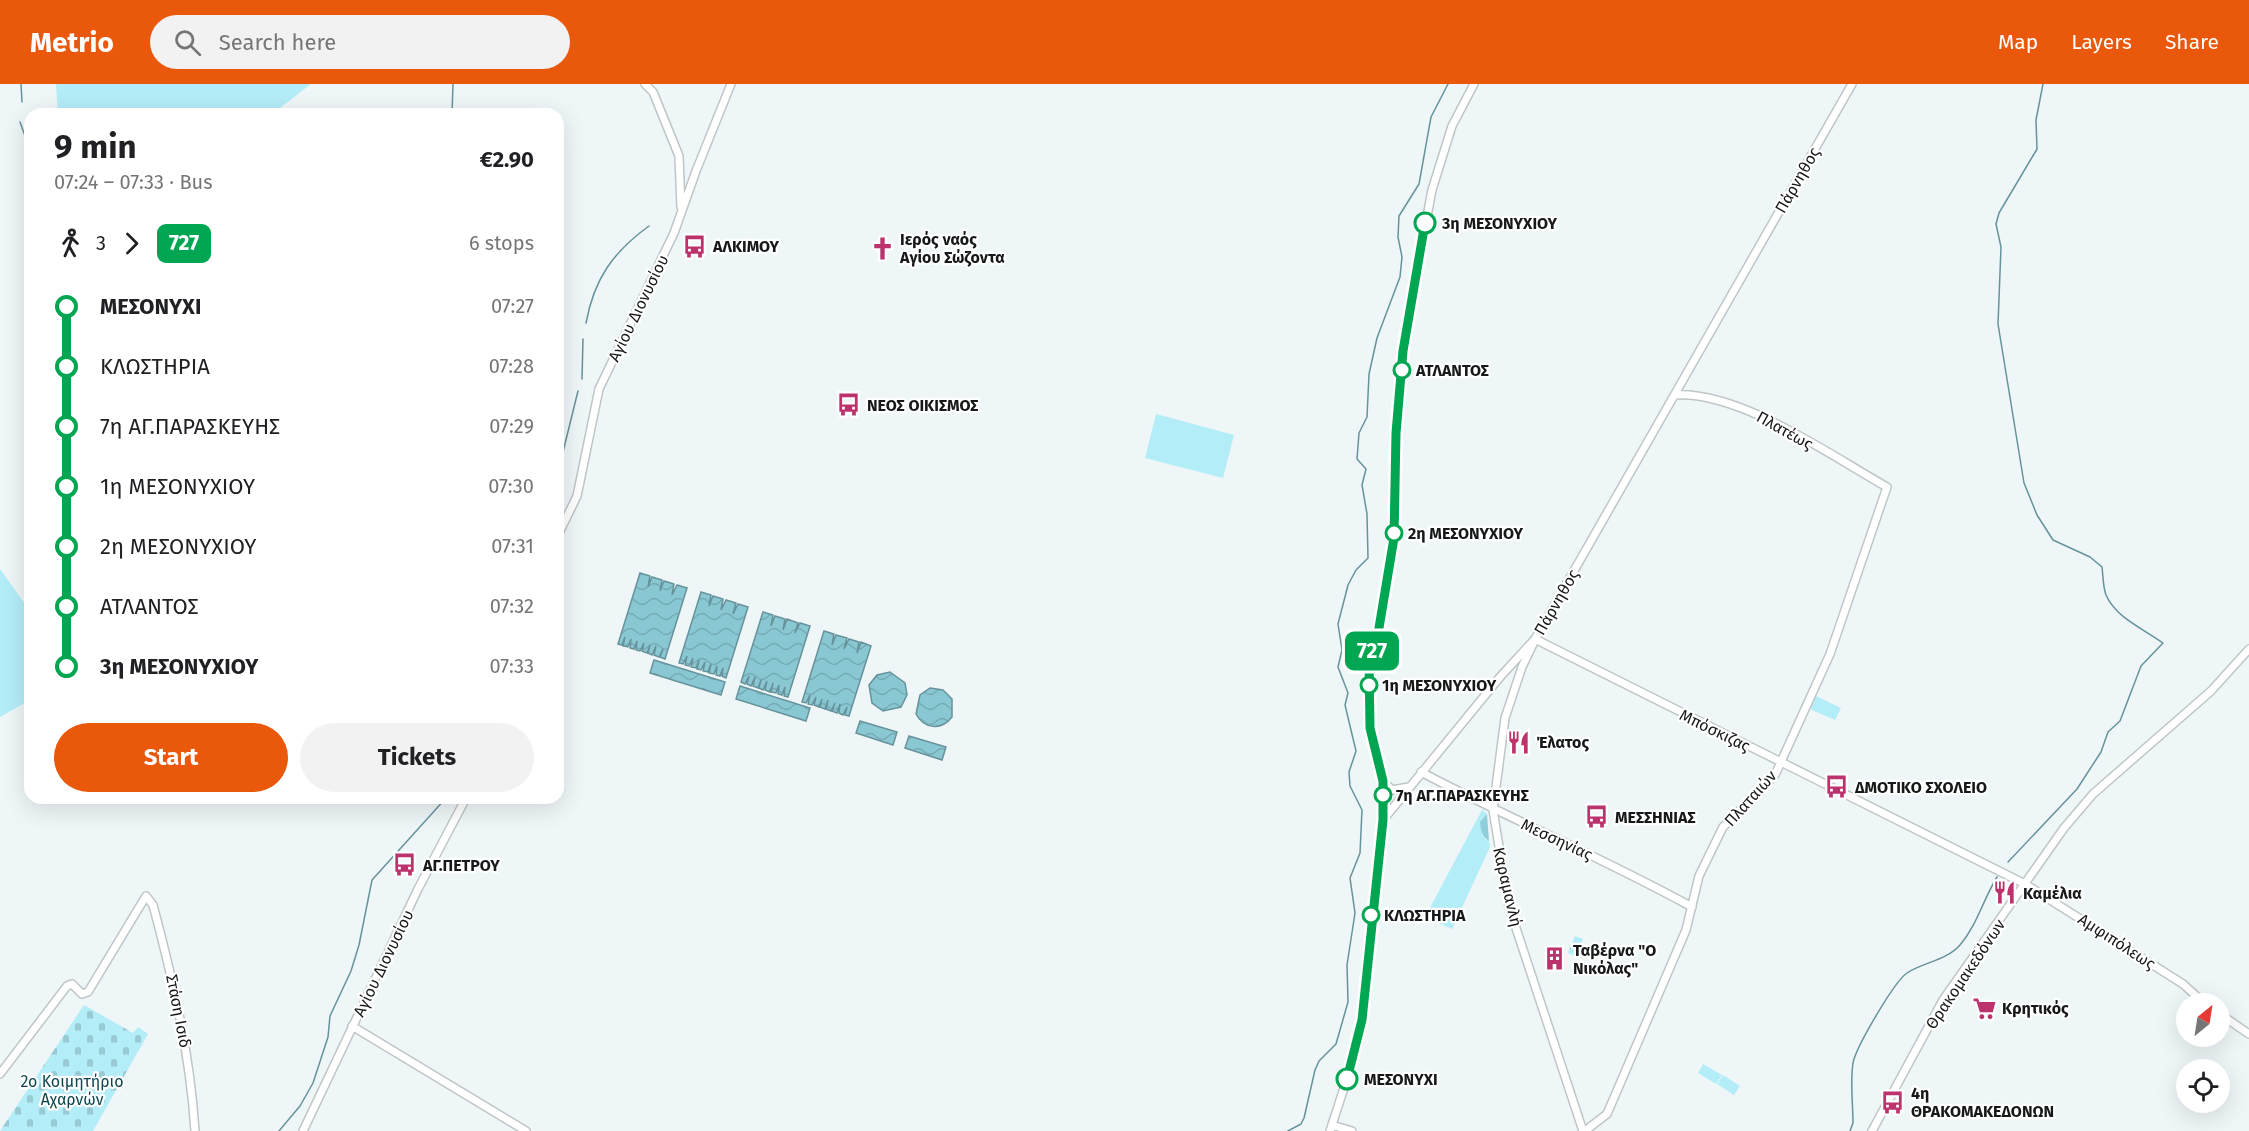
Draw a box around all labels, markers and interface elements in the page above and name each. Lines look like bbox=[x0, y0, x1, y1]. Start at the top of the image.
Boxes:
search box bbox=[150, 15, 570, 69]
text: Metrio bbox=[30, 26, 114, 59]
icon: search bbox=[171, 26, 204, 59]
text: Search here bbox=[219, 29, 336, 56]
text: Map bbox=[1998, 29, 2038, 55]
text: Layers bbox=[2071, 29, 2132, 55]
text: Share bbox=[2165, 29, 2219, 55]
text: 9 min bbox=[54, 127, 137, 167]
street label: Πάρνηθος bbox=[1771, 144, 1824, 216]
text: €2.90 bbox=[480, 146, 534, 173]
text: 07:24 – 07:33 · Bus bbox=[54, 170, 213, 194]
marker: 3η ΜΕΣΟΝΥΧΙΟΥ bbox=[1414, 212, 1436, 234]
place label: 3η ΜΕΣΟΝΥΧΙΟΥ bbox=[1441, 214, 1558, 233]
icon: walk bbox=[54, 227, 87, 260]
icon: forward bbox=[115, 227, 148, 260]
text: 727 bbox=[169, 230, 199, 256]
place label: Ιερός ναός Αγίου Σώζοντα bbox=[899, 230, 1005, 267]
text: 3 bbox=[96, 231, 106, 255]
text: 6 stops bbox=[469, 231, 534, 255]
bus stop icon: ΑΛΚΙΜΟΥ bbox=[682, 233, 708, 259]
church icon: Ιερός ναός Αγίου Σώζοντα bbox=[869, 235, 895, 261]
place label: ΑΛΚΙΜΟΥ bbox=[712, 237, 780, 256]
street label: Αγίου Διονυσίου bbox=[604, 252, 673, 365]
text: ΜΕΣΟΝΥΧΙ bbox=[100, 293, 201, 320]
text: 07:27 bbox=[491, 294, 534, 318]
text: ΚΛΩΣΤΗΡΙΑ bbox=[100, 353, 210, 380]
text: 07:28 bbox=[489, 354, 534, 378]
marker: ΑΤΛΑΝΤΟΣ bbox=[1393, 361, 1411, 379]
place label: ΑΤΛΑΝΤΟΣ bbox=[1415, 361, 1489, 380]
bus stop icon: ΝΕΟΣ ΟΙΚΙΣΜΟΣ bbox=[836, 392, 862, 418]
place label: ΝΕΟΣ ΟΙΚΙΣΜΟΣ bbox=[867, 396, 978, 415]
street label: Πλατέως bbox=[1753, 407, 1817, 454]
text: 7η ΑΓ.ΠΑΡΑΣΚΕΥΗΣ bbox=[100, 413, 280, 440]
text: 07:29 bbox=[489, 414, 534, 438]
text: 1η ΜΕΣΟΝΥΧΙΟΥ bbox=[100, 473, 255, 500]
text: 07:30 bbox=[488, 474, 534, 498]
marker: 2η ΜΕΣΟΝΥΧΙΟΥ bbox=[1385, 524, 1403, 542]
place label: 2η ΜΕΣΟΝΥΧΙΟΥ bbox=[1408, 524, 1524, 543]
text: 2η ΜΕΣΟΝΥΧΙΟΥ bbox=[100, 533, 256, 560]
text: 07:31 bbox=[491, 534, 534, 558]
street label: Πάρνηθος bbox=[1530, 566, 1583, 638]
text: ΑΤΛΑΝΤΟΣ bbox=[100, 593, 198, 620]
text: 07:32 bbox=[490, 594, 534, 618]
line badge: 727 bbox=[1338, 632, 1406, 670]
text: 727 bbox=[1357, 638, 1387, 664]
text: 3η ΜΕΣΟΝΥΧΙΟΥ bbox=[100, 653, 258, 680]
text: 07:33 bbox=[489, 654, 534, 678]
marker: 1η ΜΕΣΟΝΥΧΙΟΥ bbox=[1360, 676, 1378, 694]
place label: 1η ΜΕΣΟΝΥΧΙΟΥ bbox=[1382, 676, 1497, 695]
street label: Μπόσκιζας bbox=[1677, 705, 1754, 756]
button: Start bbox=[54, 723, 288, 792]
button: Tickets bbox=[300, 723, 534, 792]
restaurant icon: Έλατος bbox=[1505, 729, 1531, 755]
place label: Έλατος bbox=[1536, 733, 1589, 752]
street label: Πλαταιών bbox=[1720, 766, 1781, 830]
bus stop icon: ΔΜΟΤΙΚΟ ΣΧΟΛΕΙΟ bbox=[1824, 774, 1850, 800]
place label: ΔΜΟΤΙΚΟ ΣΧΟΛΕΙΟ bbox=[1854, 778, 1987, 797]
marker: 7η ΑΓ.ΠΑΡΑΣΚΕΥΗΣ bbox=[1374, 786, 1392, 804]
place label: 7η ΑΓ.ΠΑΡΑΣΚΕΥΗΣ bbox=[1396, 786, 1529, 805]
bus stop icon: ΜΕΣΣΗΝΙΑΣ bbox=[1584, 804, 1610, 830]
place label: ΜΕΣΣΗΝΙΑΣ bbox=[1615, 808, 1696, 827]
street label: Μεσσηνίας bbox=[1518, 815, 1596, 864]
street label: Καραμανλή bbox=[1489, 845, 1526, 929]
bus stop icon: ΑΓ.ΠΕΤΡΟΥ bbox=[392, 852, 418, 878]
place label: ΑΓ.ΠΕΤΡΟΥ bbox=[422, 856, 500, 875]
restaurant icon: Καμέλια bbox=[1992, 880, 2018, 906]
place label: Καμέλια bbox=[2023, 884, 2082, 903]
marker: ΚΛΩΣΤΗΡΙΑ bbox=[1362, 906, 1380, 924]
place label: ΚΛΩΣΤΗΡΙΑ bbox=[1384, 906, 1466, 925]
street label: Αγίου Διονυσίου bbox=[349, 907, 418, 1020]
street label: Αμφιπόλεως bbox=[2075, 909, 2159, 974]
street label: Θρακομακεδόνων bbox=[1922, 916, 2009, 1033]
place label: Ταβέρνα "Ο Νικόλας" bbox=[1573, 941, 1656, 978]
building icon: Ταβέρνα "Ο Νικόλας" bbox=[1542, 946, 1568, 972]
street label: Στάση Ισιδ bbox=[162, 973, 195, 1049]
north arrow bbox=[2176, 993, 2230, 1047]
map controls bbox=[2176, 993, 2230, 1113]
supermarket icon: Κρητικός bbox=[1971, 995, 1997, 1021]
place label: Κρητικός bbox=[2002, 999, 2069, 1018]
button: locate bbox=[2176, 1059, 2230, 1113]
marker: ΜΕΣΟΝΥΧΙ bbox=[1336, 1068, 1358, 1090]
place label: ΜΕΣΟΝΥΧΙ bbox=[1364, 1070, 1438, 1089]
park label: 2ο Κοιμητήριο Αχαρνών bbox=[20, 1072, 124, 1109]
place label: 4η ΘΡΑΚΟΜΑΚΕΔΟΝΩΝ bbox=[1911, 1084, 2054, 1121]
bus stop icon: 4η ΘΡΑΚΟΜΑΚΕΔΟΝΩΝ bbox=[1880, 1089, 1906, 1115]

